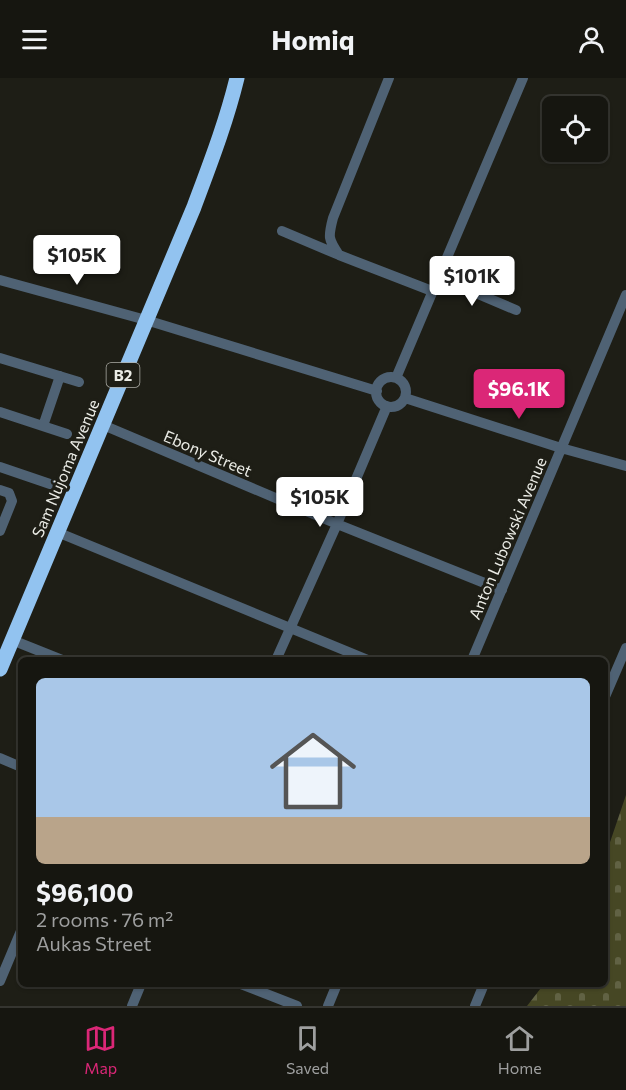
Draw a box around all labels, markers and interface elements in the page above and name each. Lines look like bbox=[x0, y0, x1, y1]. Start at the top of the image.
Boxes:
icon: menu bbox=[18, 23, 51, 56]
text: Homiq bbox=[271, 23, 355, 56]
icon: person bbox=[575, 23, 608, 56]
map controls bbox=[542, 96, 608, 162]
button: locate bbox=[542, 96, 608, 162]
pin: $105K bbox=[35, 235, 119, 286]
text: $105K bbox=[47, 242, 107, 266]
pin: $101K bbox=[430, 256, 514, 307]
text: $101K bbox=[444, 263, 500, 287]
road number: B2 bbox=[106, 363, 140, 387]
pin: $96.1K bbox=[470, 369, 568, 420]
text: $96.1K bbox=[488, 376, 550, 400]
street label: Sam Nujoma Avenue bbox=[27, 396, 103, 540]
street label: Ebony Street bbox=[161, 426, 255, 480]
street label: Anton Lubowski Avenue bbox=[464, 454, 550, 622]
pin: $105K bbox=[278, 477, 362, 528]
text: $105K bbox=[290, 484, 350, 508]
icon: home bbox=[259, 717, 367, 825]
text: $96,100 bbox=[36, 876, 134, 907]
text: 2 rooms · 76 m² bbox=[36, 907, 173, 931]
text: Aukas Street bbox=[36, 931, 152, 955]
tab: Map bbox=[84, 1022, 117, 1077]
tab: Saved bbox=[286, 1022, 329, 1077]
tab: Home bbox=[498, 1022, 542, 1077]

